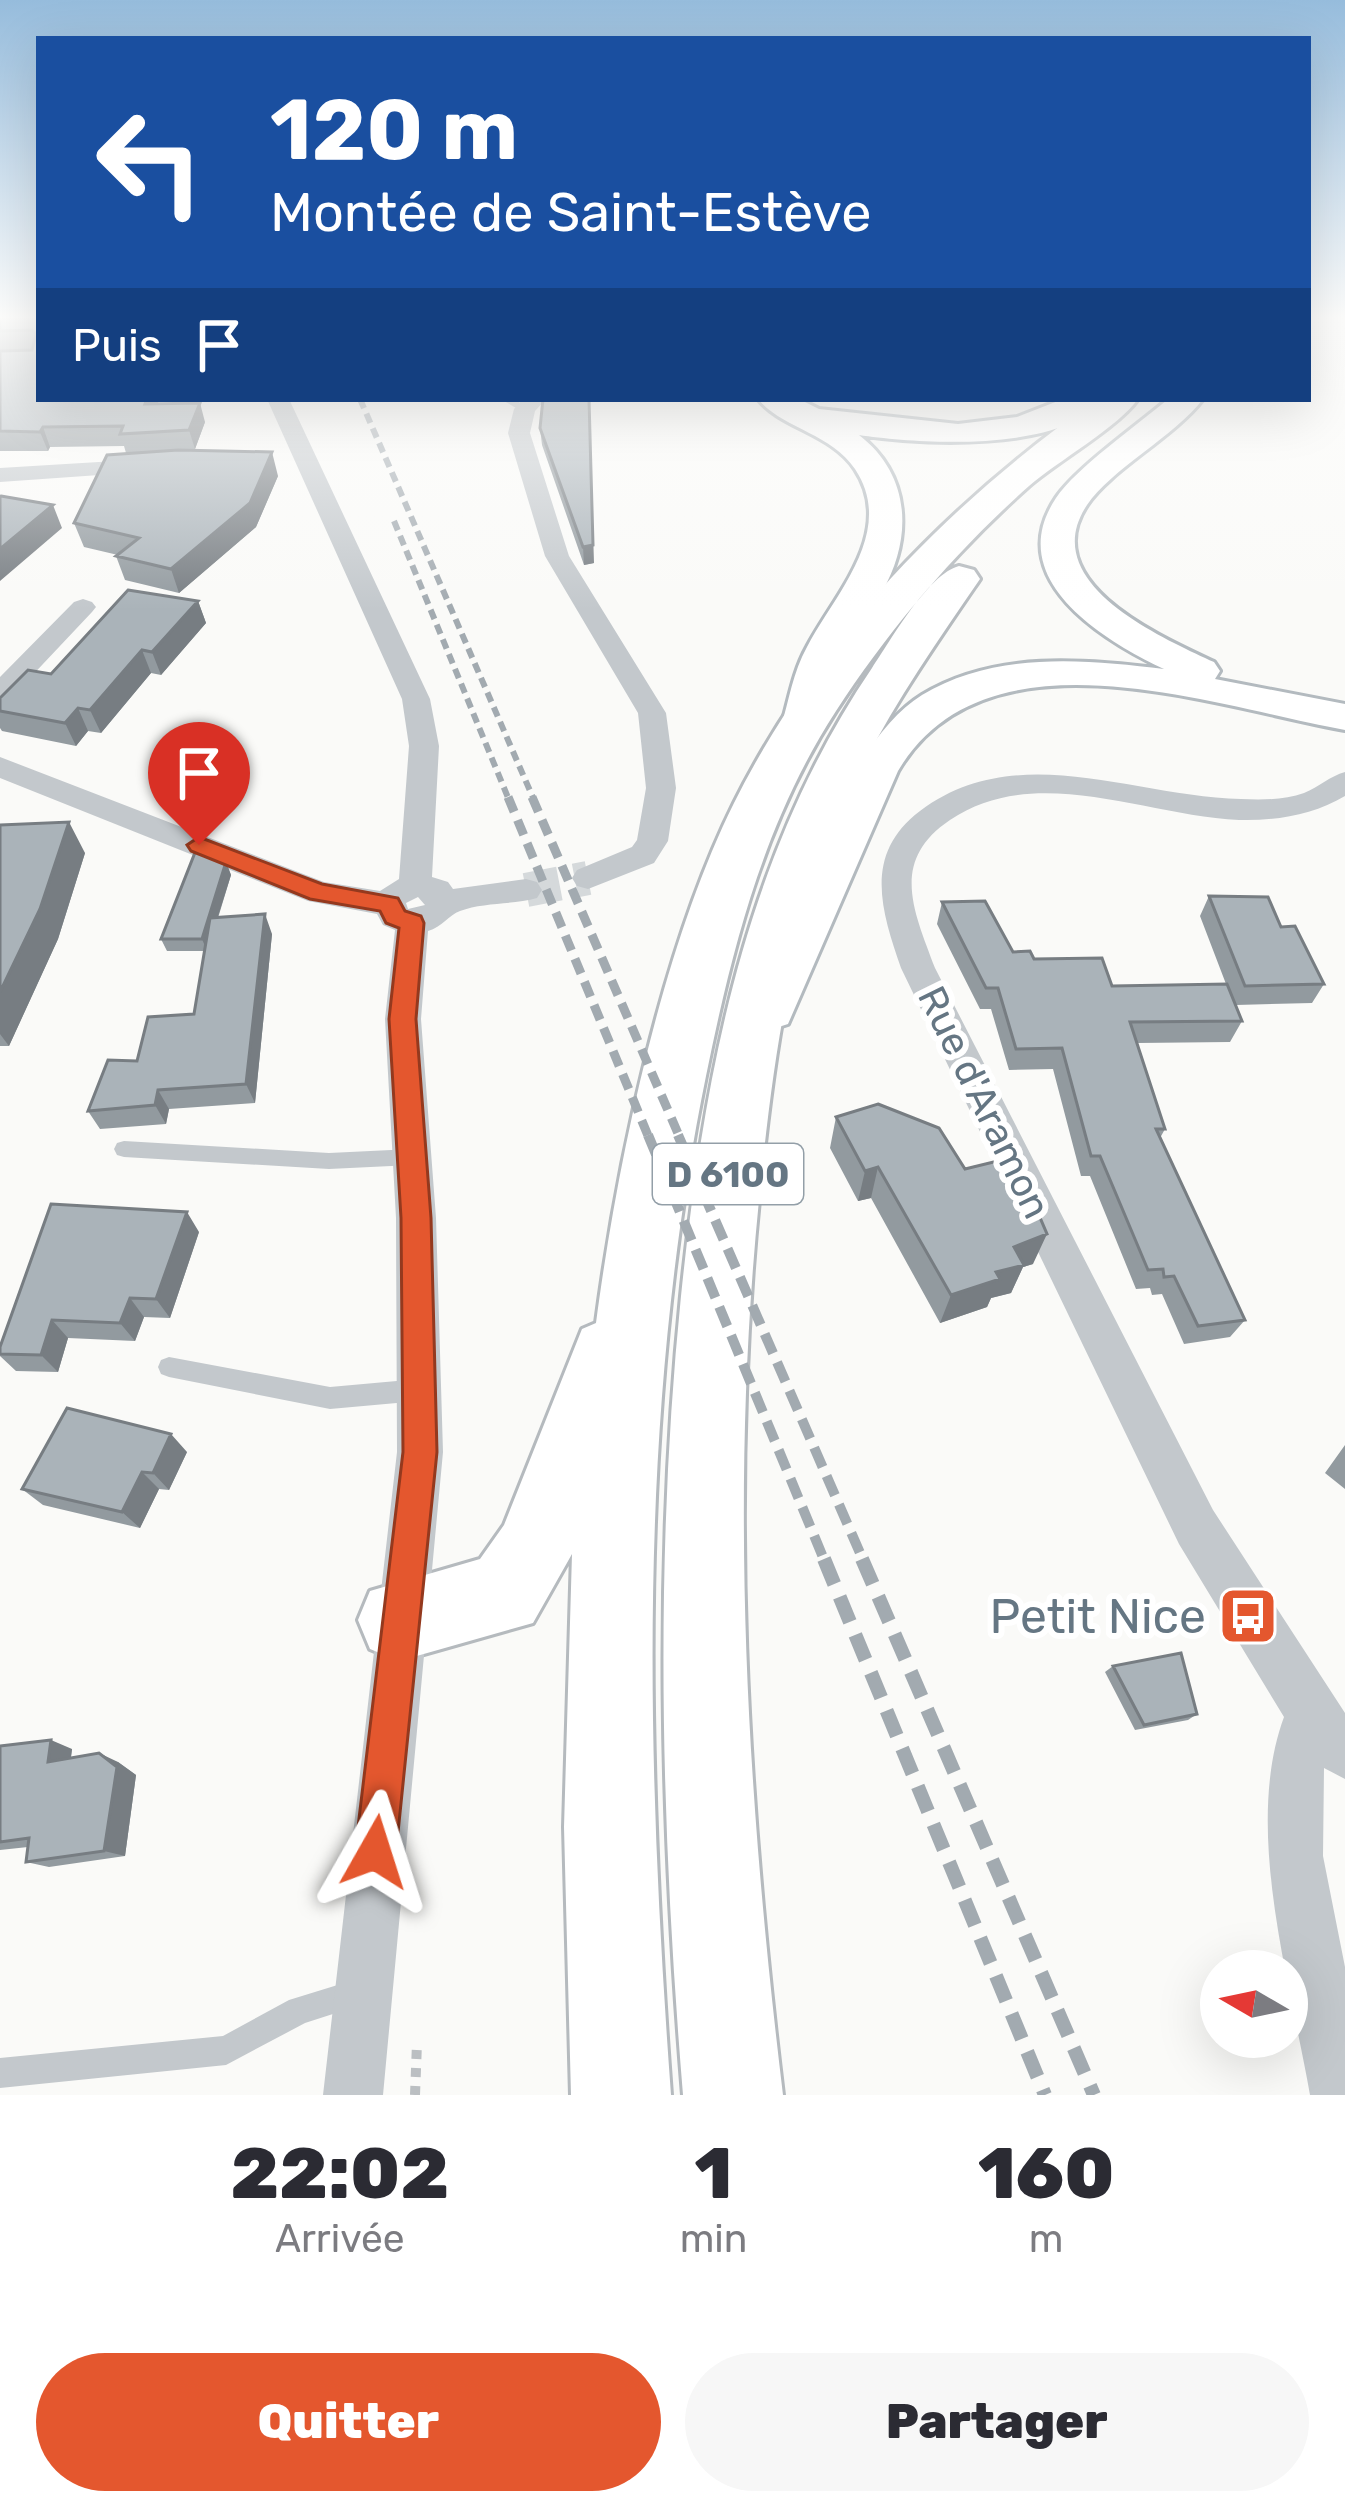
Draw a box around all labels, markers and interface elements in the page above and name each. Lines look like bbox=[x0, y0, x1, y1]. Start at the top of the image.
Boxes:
text: 120 m bbox=[270, 80, 518, 180]
icon: left bbox=[72, 84, 228, 240]
text: Montée de Saint-Estève bbox=[270, 181, 872, 245]
icon: arrive bbox=[186, 312, 252, 378]
text: Puis bbox=[72, 319, 162, 372]
pin bbox=[148, 722, 250, 845]
icon: arrive bbox=[166, 740, 232, 806]
street label: Rue d'Aramon bbox=[908, 979, 1060, 1226]
road number: D 6100 bbox=[653, 1144, 803, 1204]
bus stop icon: Petit Nice bbox=[1217, 1585, 1279, 1647]
place label: Petit Nice bbox=[990, 1588, 1206, 1645]
position arrow bbox=[312, 1789, 438, 1915]
north arrow bbox=[1200, 1950, 1308, 2058]
map controls bbox=[1200, 1950, 1308, 2058]
text: 22:02 bbox=[230, 2131, 449, 2216]
text: 1 bbox=[695, 2131, 732, 2216]
text: 160 bbox=[978, 2131, 1114, 2216]
text: Arrivée bbox=[275, 2216, 405, 2262]
text: min bbox=[680, 2216, 747, 2262]
text: m bbox=[1029, 2216, 1064, 2262]
button: Quitter bbox=[36, 2353, 661, 2491]
button: Partager bbox=[685, 2353, 1309, 2491]

